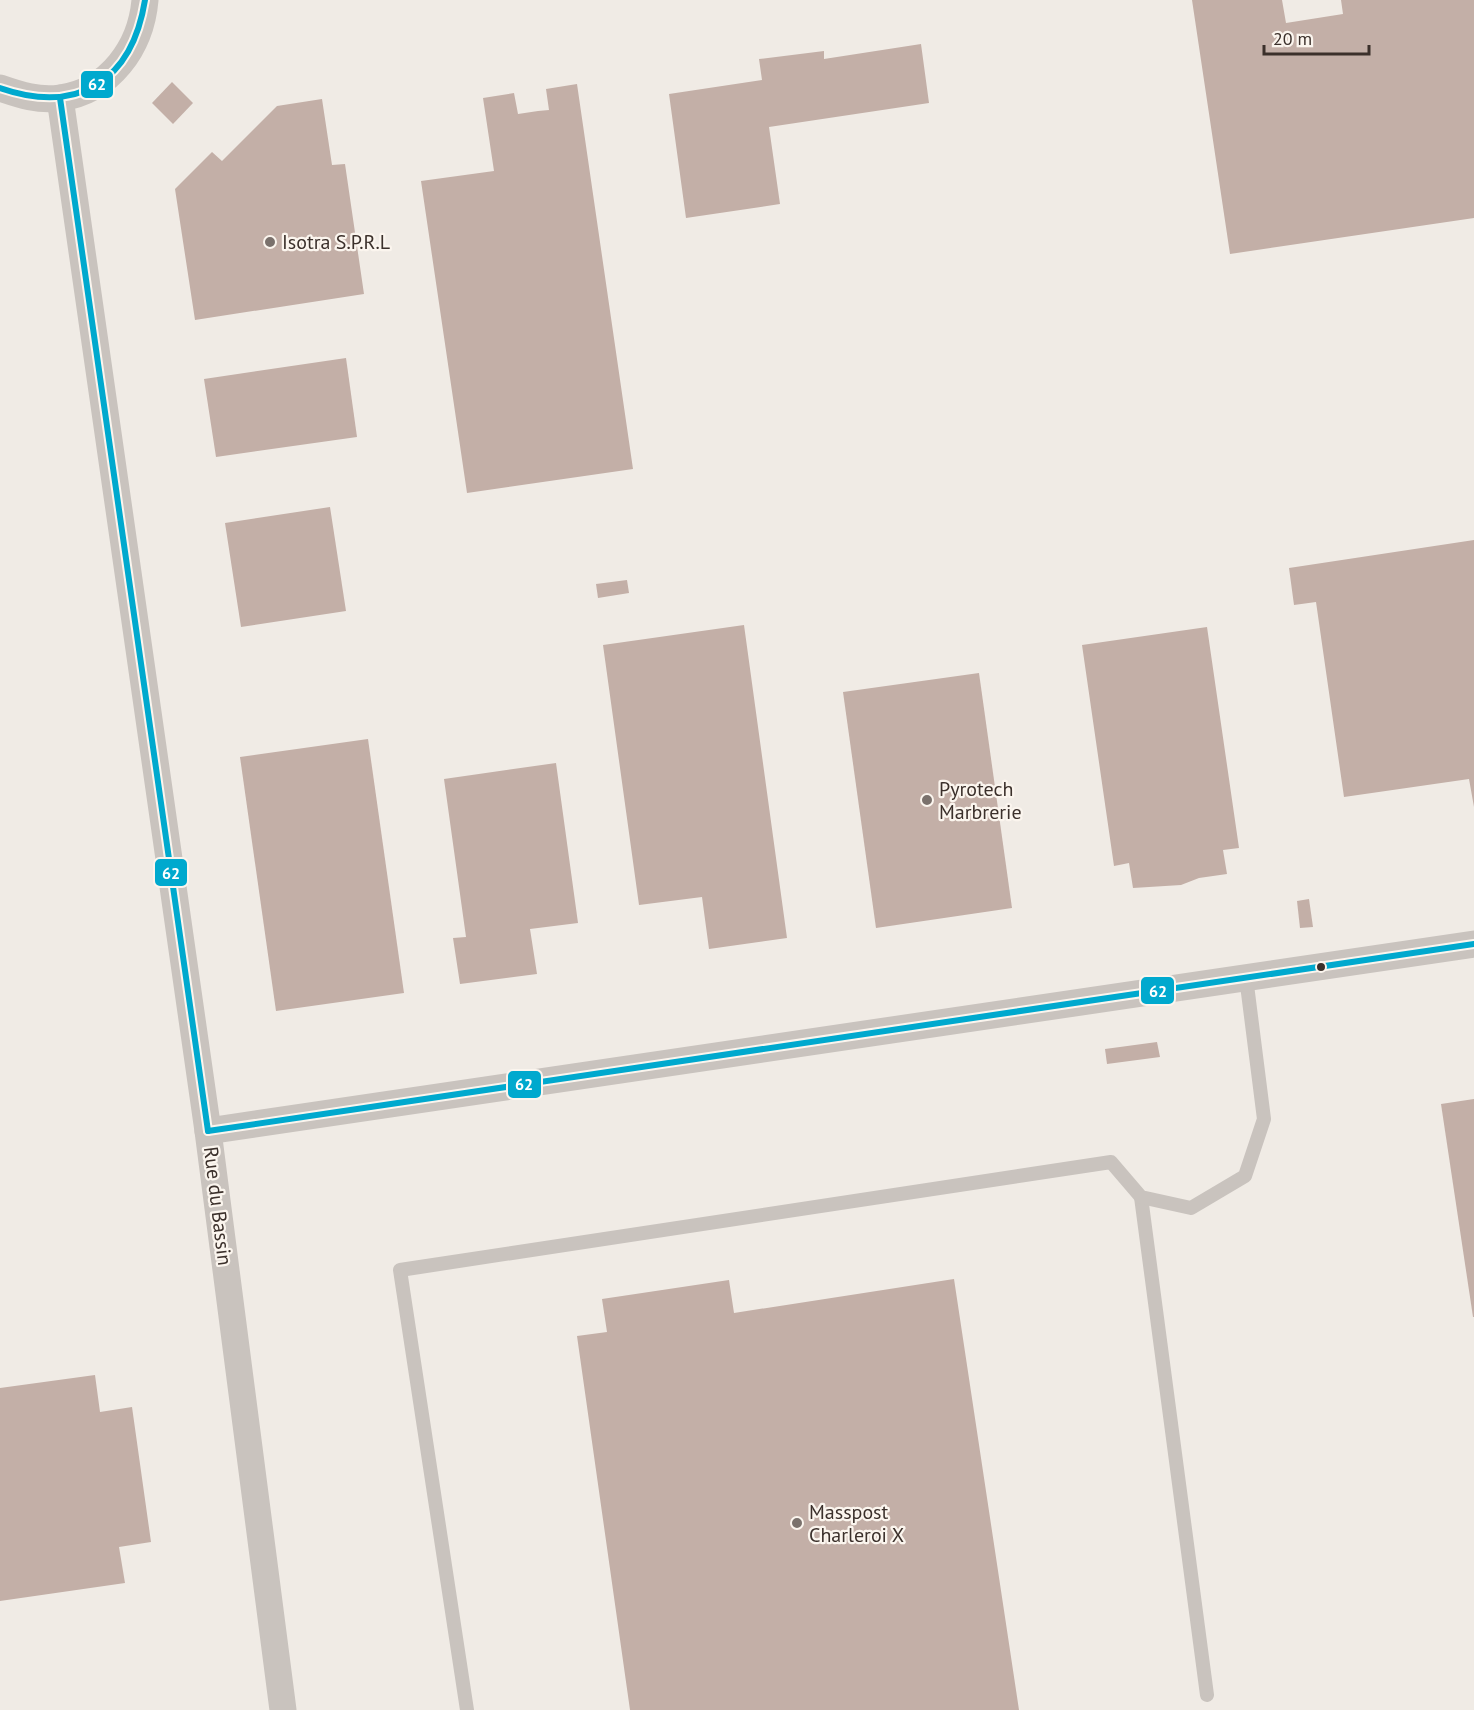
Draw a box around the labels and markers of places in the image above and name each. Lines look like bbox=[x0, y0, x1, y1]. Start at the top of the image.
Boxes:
place label: Isotra S.P.R.L bbox=[282, 229, 390, 255]
marker: Isotra S.P.R.L bbox=[263, 235, 277, 249]
place label: Pyrotech Marbrerie bbox=[939, 776, 1022, 825]
marker: Pyrotech Marbrerie bbox=[920, 793, 934, 807]
unlabelled marker bbox=[1315, 961, 1327, 973]
place label: Masspost Charleroi X bbox=[809, 1499, 904, 1548]
marker: Masspost Charleroi X bbox=[790, 1516, 804, 1530]

